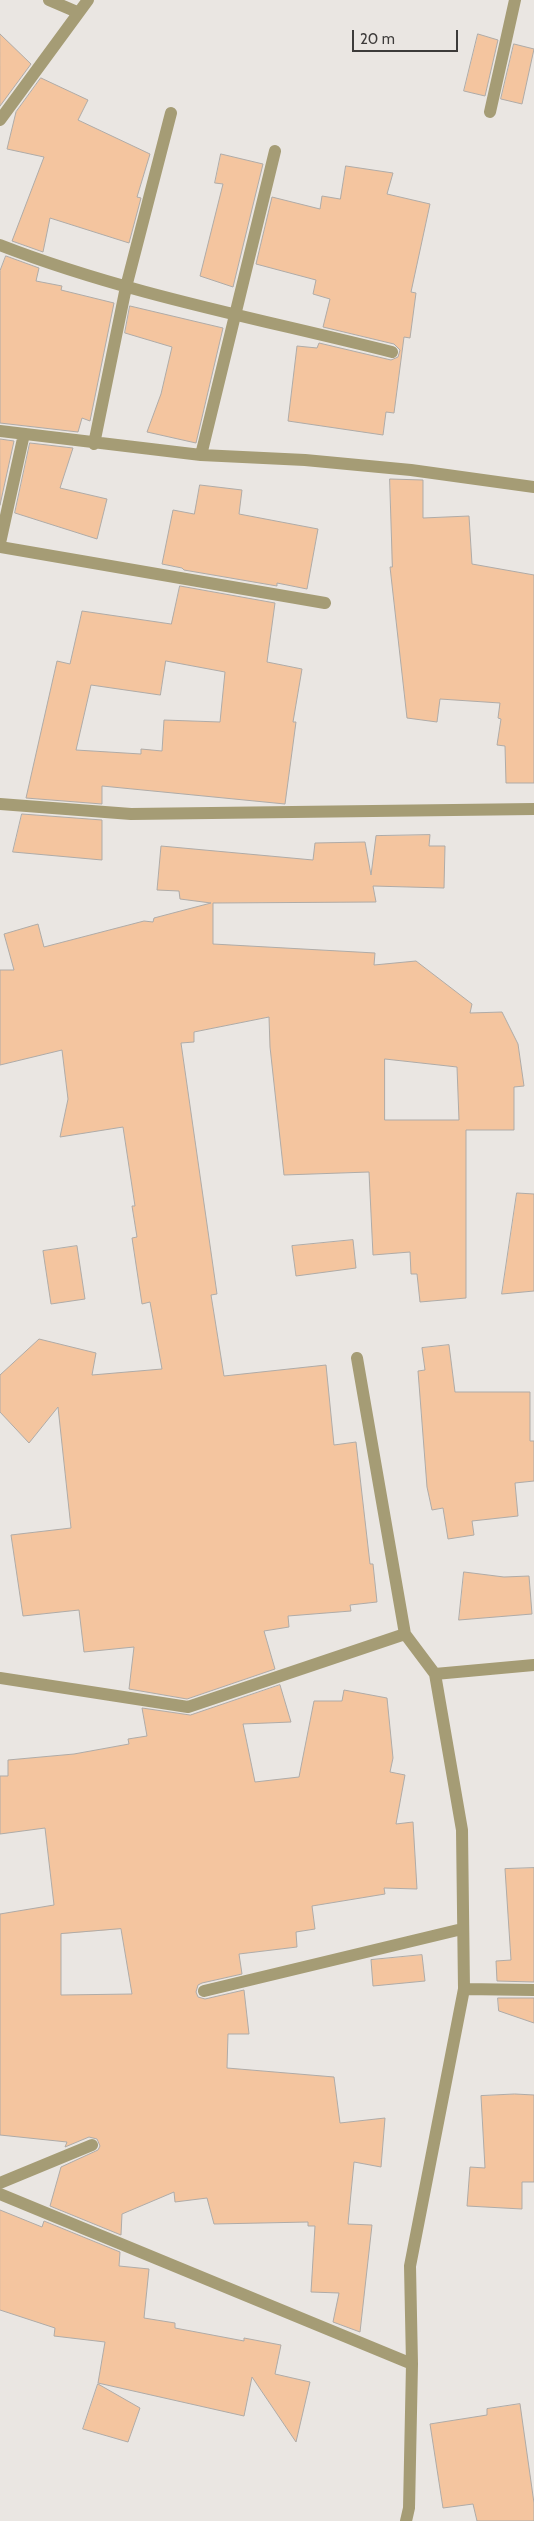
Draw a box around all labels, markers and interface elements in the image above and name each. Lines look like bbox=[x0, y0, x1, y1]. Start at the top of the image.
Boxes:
scale bar bbox=[354, 20, 460, 52]
text: 20 m bbox=[360, 30, 395, 48]

